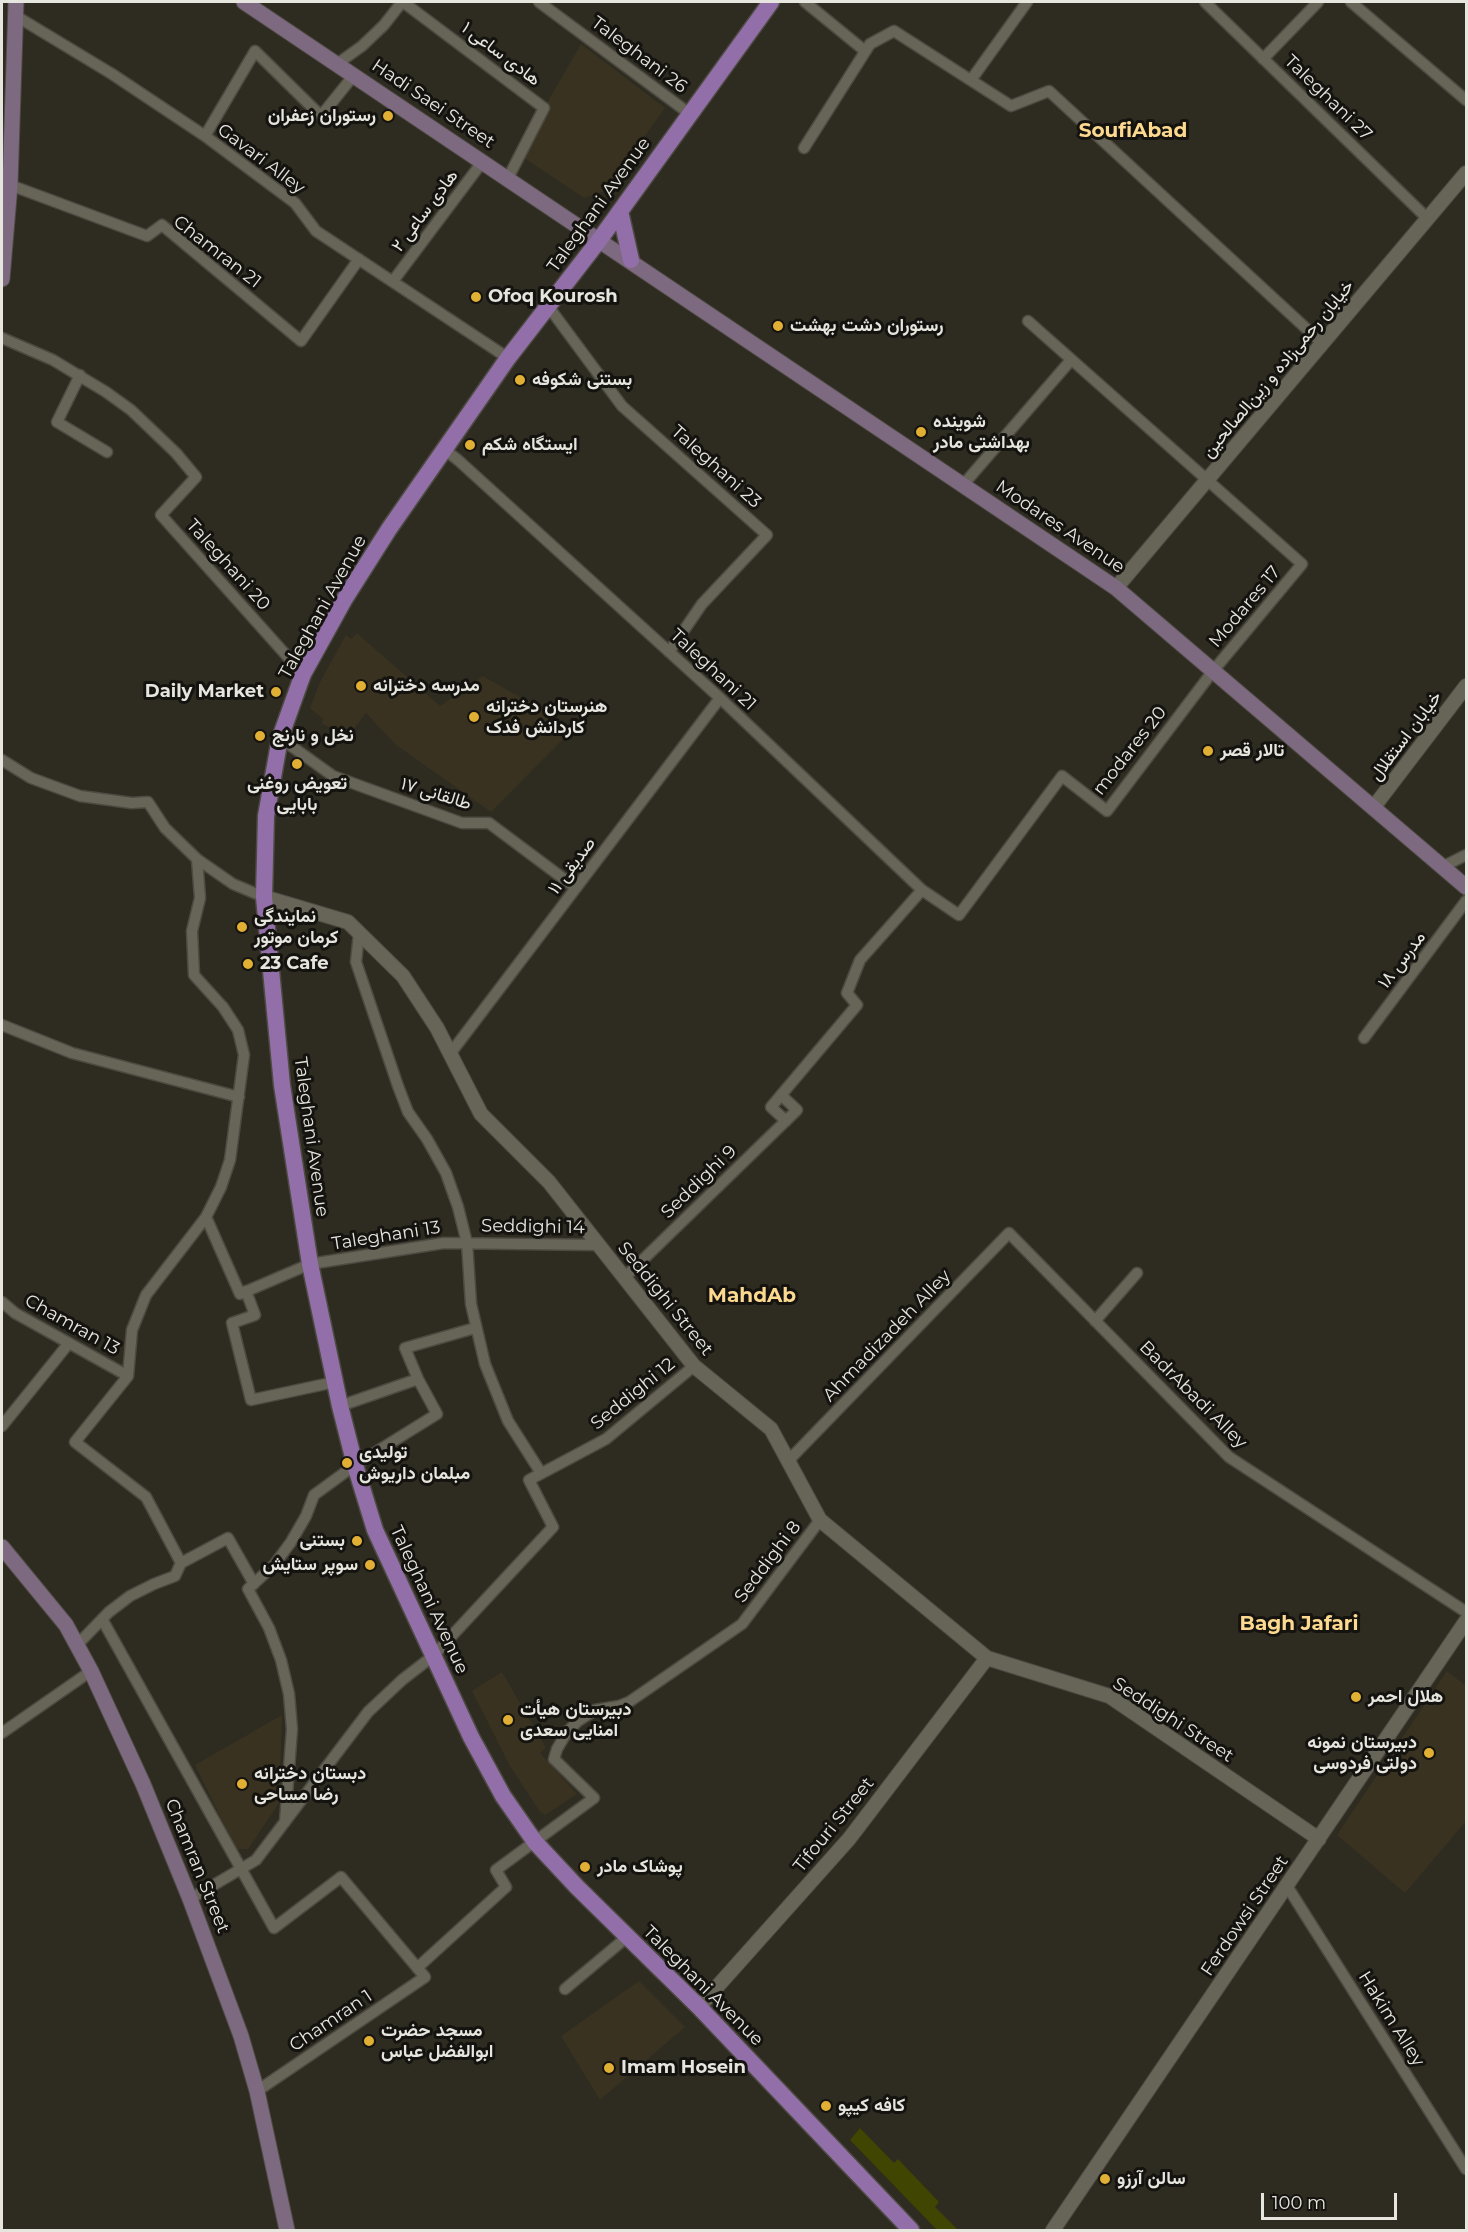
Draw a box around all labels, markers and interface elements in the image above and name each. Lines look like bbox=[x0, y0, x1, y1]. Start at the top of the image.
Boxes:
street label: Taleghani 26 bbox=[587, 12, 691, 98]
street label: هادی ساعی ۱ bbox=[457, 17, 545, 91]
street label: Taleghani 27 bbox=[1280, 51, 1376, 145]
street label: Hadi Saei Street bbox=[367, 55, 499, 153]
place label: رستوران زعفران bbox=[268, 105, 376, 127]
marker: رستوران زعفران bbox=[381, 109, 395, 123]
street label: Gavari Alley bbox=[213, 119, 309, 199]
district label: SoufiAbad bbox=[1079, 119, 1187, 143]
street label: Taleghani Avenue bbox=[543, 134, 655, 276]
street label: هادی ساعی ۲ bbox=[387, 166, 463, 256]
street label: Chamran 21 bbox=[169, 211, 265, 293]
street label: خیابان رحمی‌زاده و زین‌الصالحین bbox=[1197, 276, 1359, 462]
place label: Ofoq Kourosh bbox=[488, 286, 618, 308]
marker: Ofoq Kourosh bbox=[469, 290, 483, 304]
place label: رستوران دشت بهشت bbox=[790, 315, 944, 337]
marker: رستوران دشت بهشت bbox=[771, 319, 785, 333]
place label: بستنی شکوفه bbox=[532, 369, 632, 391]
marker: بستنی شکوفه bbox=[513, 373, 527, 387]
place label: شوینده بهداشتی مادر bbox=[933, 411, 1030, 454]
street label: Taleghani 23 bbox=[667, 421, 765, 513]
marker: شوینده بهداشتی مادر bbox=[914, 425, 928, 439]
place label: ایستگاه شکم bbox=[482, 434, 578, 456]
marker: ایستگاه شکم bbox=[463, 438, 477, 452]
street label: Modares Avenue bbox=[992, 476, 1128, 578]
street label: Taleghani 20 bbox=[181, 515, 275, 615]
street label: Taleghani Avenue bbox=[275, 531, 371, 683]
street label: Modares 17 bbox=[1205, 562, 1285, 652]
street label: Taleghani 21 bbox=[666, 625, 760, 715]
place label: مدرسه دخترانه bbox=[373, 675, 480, 697]
marker: مدرسه دخترانه bbox=[354, 679, 368, 693]
place label: Daily Market bbox=[145, 681, 264, 703]
marker: Daily Market bbox=[269, 685, 283, 699]
street label: خیابان استقلال bbox=[1365, 687, 1447, 785]
place label: هنرستان دخترانه کاردانش فدک bbox=[486, 696, 607, 738]
street label: modares 20 bbox=[1089, 702, 1171, 800]
marker: هنرستان دخترانه کاردانش فدک bbox=[467, 710, 481, 724]
place label: نخل و نارنج bbox=[272, 725, 354, 747]
marker: نخل و نارنج bbox=[253, 729, 267, 743]
place label: تالار قصر bbox=[1220, 740, 1284, 762]
marker: تالار قصر bbox=[1201, 744, 1215, 758]
marker: تعویض روغنی بابایی bbox=[290, 757, 304, 771]
place label: تعویض روغنی بابایی bbox=[247, 773, 347, 816]
street label: طالقانی ۱۷ bbox=[398, 773, 474, 815]
street label: صدیقی ۱۱ bbox=[544, 833, 600, 899]
place label: نمایندگی کرمان موتور bbox=[254, 906, 338, 948]
marker: نمایندگی کرمان موتور bbox=[235, 920, 249, 934]
street label: مدرس ۱۸ bbox=[1374, 927, 1430, 993]
place label: 23 Cafe bbox=[260, 953, 329, 975]
marker: 23 Cafe bbox=[241, 957, 255, 971]
street label: Taleghani Avenue bbox=[289, 1056, 333, 1218]
street label: Seddighi 9 bbox=[657, 1141, 741, 1223]
street label: Seddighi 14 bbox=[481, 1215, 585, 1239]
street label: Taleghani 13 bbox=[330, 1217, 442, 1255]
street label: Seddighi Street bbox=[613, 1238, 717, 1360]
street label: Ahmadizadeh Alley bbox=[819, 1266, 955, 1406]
district label: MahdAb bbox=[708, 1284, 796, 1308]
street label: Chamran 13 bbox=[21, 1290, 123, 1360]
street label: BadrAbadi Alley bbox=[1135, 1337, 1251, 1453]
street label: Seddighi 12 bbox=[587, 1354, 679, 1434]
place label: تولیدی مبلمان داریوش bbox=[359, 1442, 470, 1484]
marker: تولیدی مبلمان داریوش bbox=[340, 1456, 354, 1470]
street label: Seddighi 8 bbox=[730, 1517, 806, 1607]
street label: Taleghani Avenue bbox=[385, 1523, 473, 1677]
place label: بستنی bbox=[300, 1530, 345, 1552]
marker: بستنی bbox=[350, 1534, 364, 1548]
place label: سوپر ستایش bbox=[262, 1554, 358, 1576]
marker: سوپر ستایش bbox=[363, 1558, 377, 1572]
district label: Bagh Jafari bbox=[1240, 1612, 1358, 1636]
street label: Seddighi Street bbox=[1109, 1673, 1237, 1767]
place label: هلال احمر bbox=[1368, 1686, 1443, 1708]
marker: هلال احمر bbox=[1349, 1690, 1363, 1704]
place label: دبیرستان هیأت امنایی سعدی bbox=[520, 1699, 631, 1742]
marker: دبیرستان هیأت امنایی سعدی bbox=[501, 1713, 515, 1727]
place label: دبیرستان نمونه دولتی فردوسی bbox=[1307, 1732, 1417, 1774]
marker: دبیرستان نمونه دولتی فردوسی bbox=[1422, 1746, 1436, 1760]
place label: دبستان دخترانه رضا مساحی bbox=[254, 1763, 366, 1806]
street label: Tifouri Street bbox=[789, 1773, 879, 1877]
marker: دبستان دخترانه رضا مساحی bbox=[235, 1777, 249, 1791]
street label: Chamran Street bbox=[160, 1796, 234, 1936]
street label: Ferdowsi Street bbox=[1197, 1852, 1293, 1980]
place label: پوشاک مادر bbox=[597, 1856, 683, 1878]
marker: پوشاک مادر bbox=[578, 1860, 592, 1874]
street label: Taleghani Avenue bbox=[638, 1921, 768, 2051]
street label: Hakim Alley bbox=[1353, 1968, 1429, 2070]
street label: Chamran 1 bbox=[286, 1985, 376, 2057]
place label: مسجد حضرت ابوالفضل عباس bbox=[381, 2020, 494, 2062]
marker: مسجد حضرت ابوالفضل عباس bbox=[362, 2034, 376, 2048]
place label: Imam Hosein bbox=[621, 2057, 746, 2079]
marker: Imam Hosein bbox=[602, 2061, 616, 2075]
place label: کافه کیپو bbox=[838, 2095, 905, 2117]
marker: کافه کیپو bbox=[819, 2099, 833, 2113]
place label: سالن آرزو bbox=[1117, 2168, 1186, 2190]
marker: سالن آرزو bbox=[1098, 2172, 1112, 2186]
scale bar bbox=[1264, 2181, 1400, 2219]
text: 100 m bbox=[1272, 2192, 1326, 2214]

